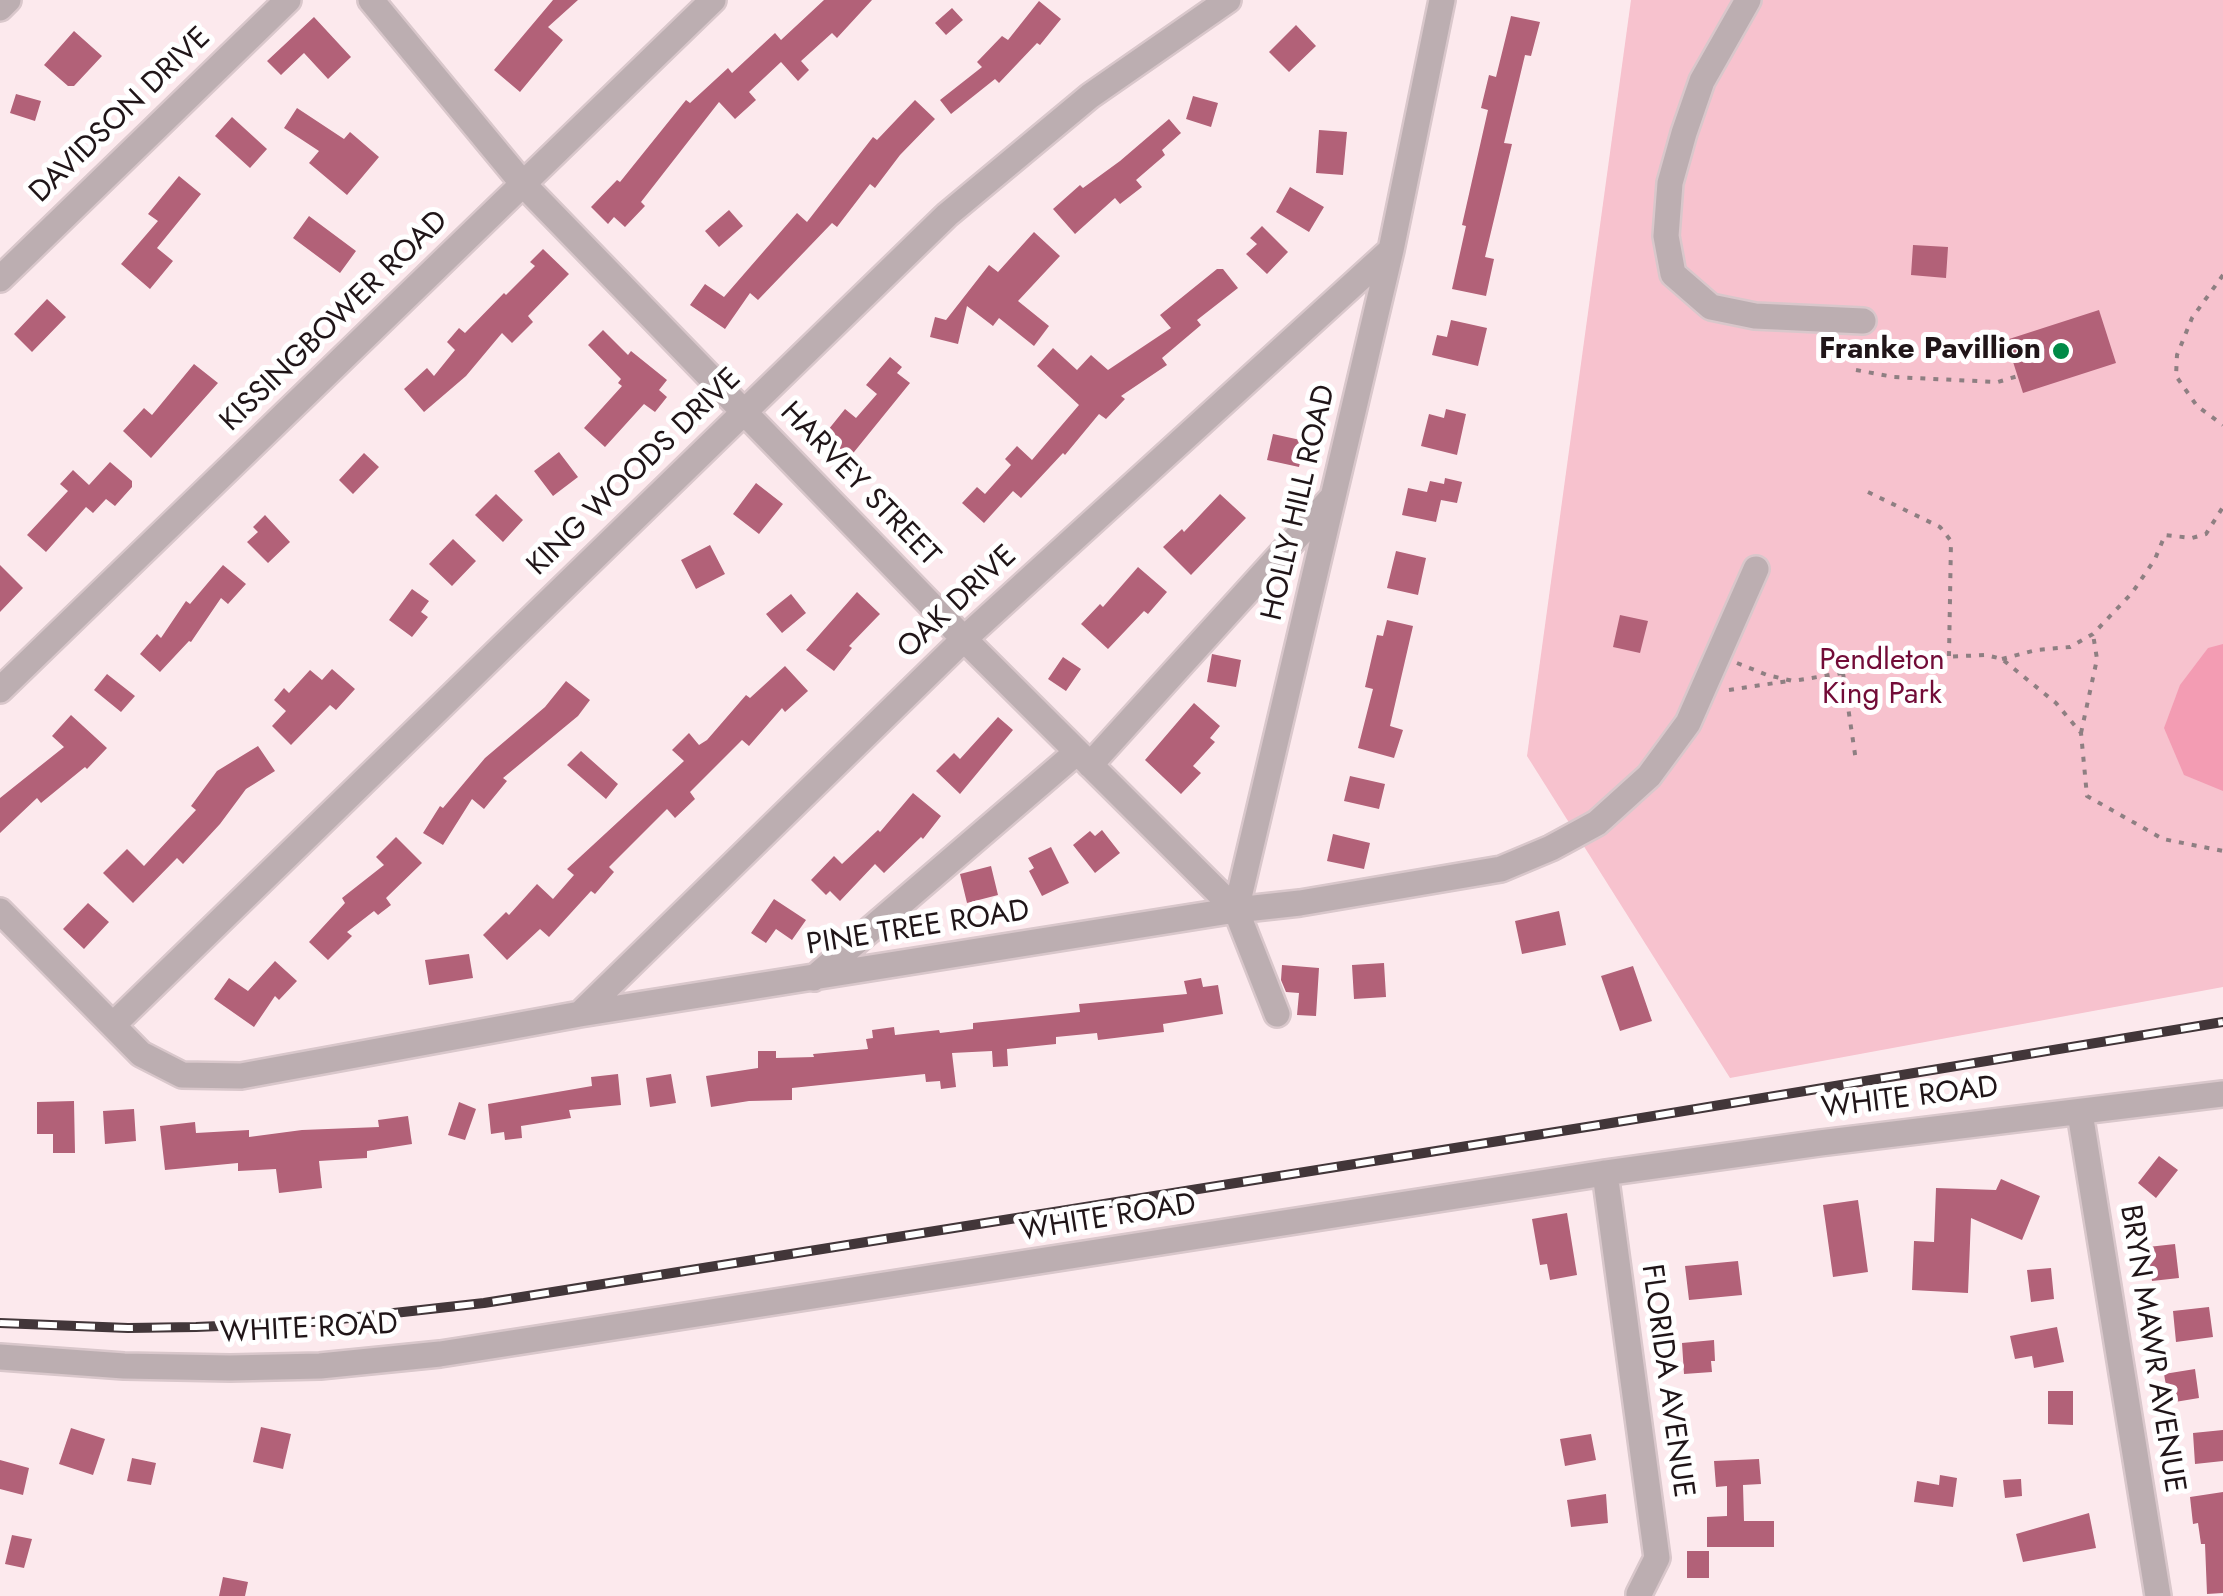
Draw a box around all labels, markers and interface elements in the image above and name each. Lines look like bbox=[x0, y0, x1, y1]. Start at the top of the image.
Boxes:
street label: DAVIDSON DRIVE bbox=[23, 21, 219, 211]
street label: KISSINGBOWER ROAD bbox=[214, 204, 456, 440]
place label: Franke Pavillion bbox=[1819, 333, 2041, 369]
marker: Franke Pavillion bbox=[2050, 340, 2072, 362]
street label: KING WOODS DRIVE bbox=[521, 362, 749, 584]
street label: HOLLY HILL ROAD bbox=[1255, 382, 1345, 624]
street label: HARVEY STREET bbox=[772, 395, 946, 575]
street label: OAK DRIVE bbox=[891, 539, 1025, 667]
park label: Pendleton King Park bbox=[1819, 644, 1945, 714]
street label: PINE TREE ROAD bbox=[804, 894, 1032, 964]
street label: WHITE ROAD bbox=[1820, 1070, 2000, 1128]
street label: WHITE ROAD bbox=[1017, 1187, 1199, 1251]
street label: BRYN MAWR AVENUE bbox=[2110, 1203, 2192, 1495]
street label: FLORIDA AVENUE bbox=[1632, 1262, 1700, 1500]
street label: WHITE ROAD bbox=[219, 1307, 399, 1353]

